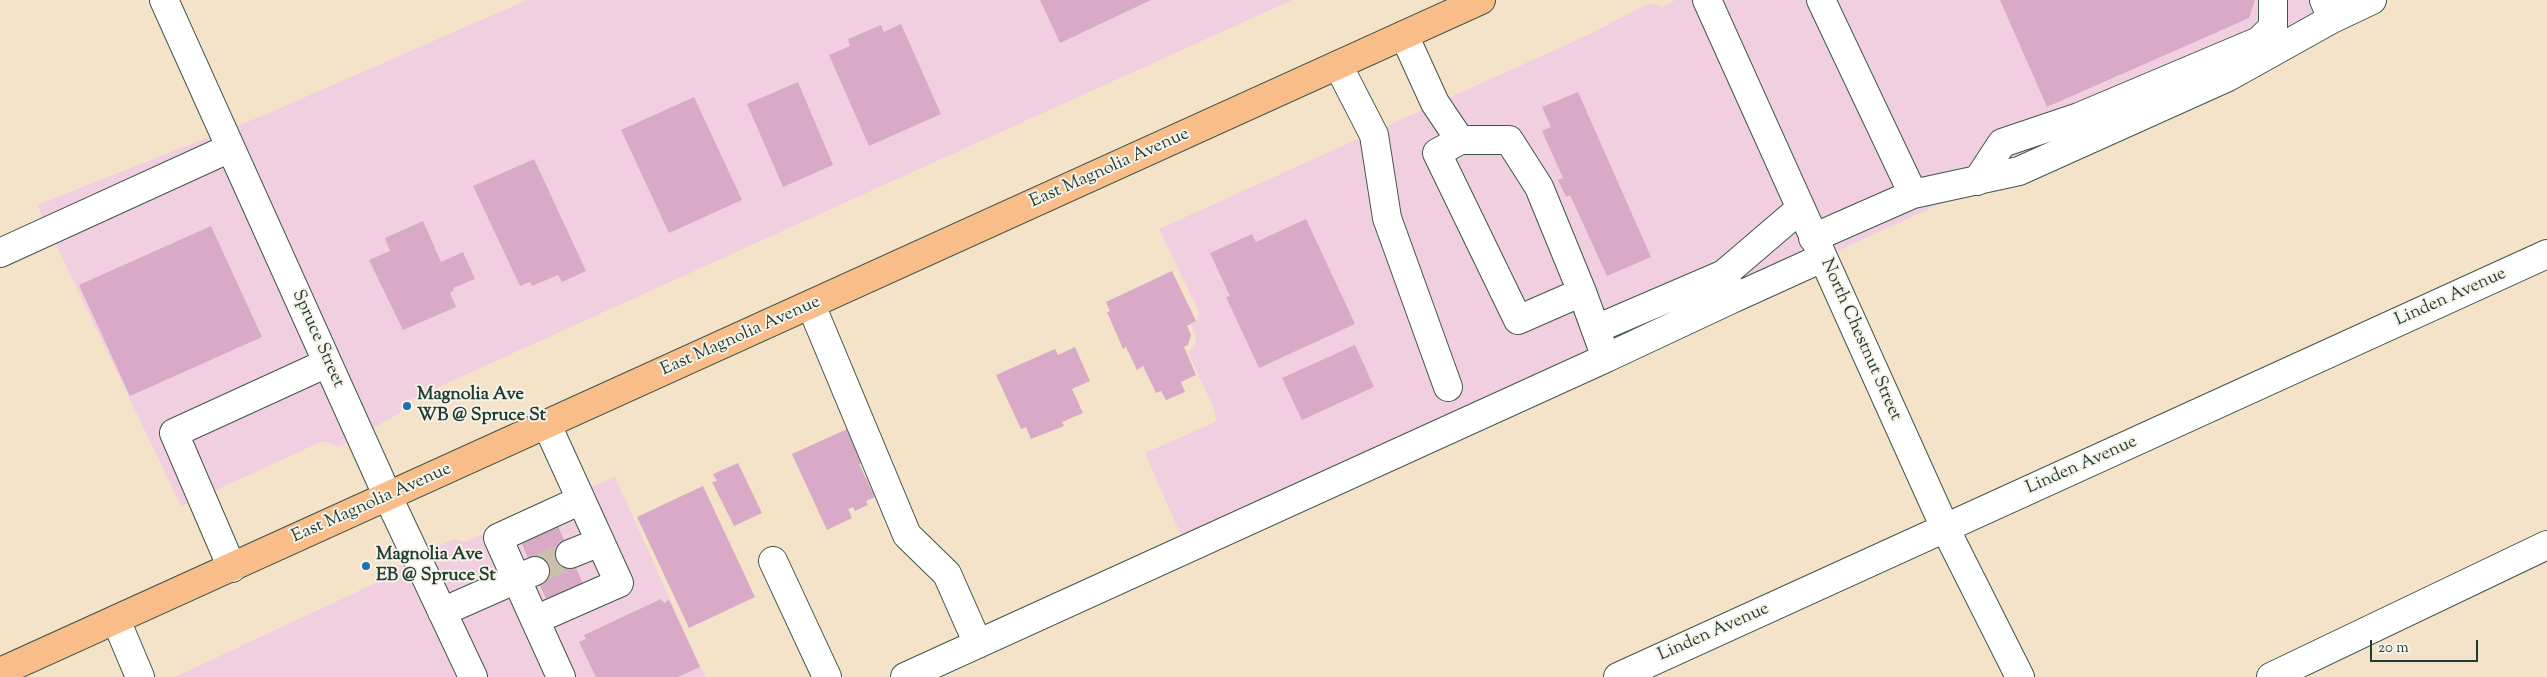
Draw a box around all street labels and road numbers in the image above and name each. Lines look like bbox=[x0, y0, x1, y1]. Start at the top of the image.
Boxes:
street label: East Magnolia Avenue bbox=[1027, 124, 1193, 214]
street label: North Chestnut Street bbox=[1815, 256, 1905, 424]
street label: Linden Avenue bbox=[2392, 264, 2510, 332]
street label: Spruce Street bbox=[286, 287, 348, 391]
street label: East Magnolia Avenue bbox=[658, 292, 824, 382]
street label: Linden Avenue bbox=[2023, 432, 2141, 500]
street label: East Magnolia Avenue bbox=[289, 459, 455, 549]
street label: Linden Avenue bbox=[1655, 599, 1773, 667]

